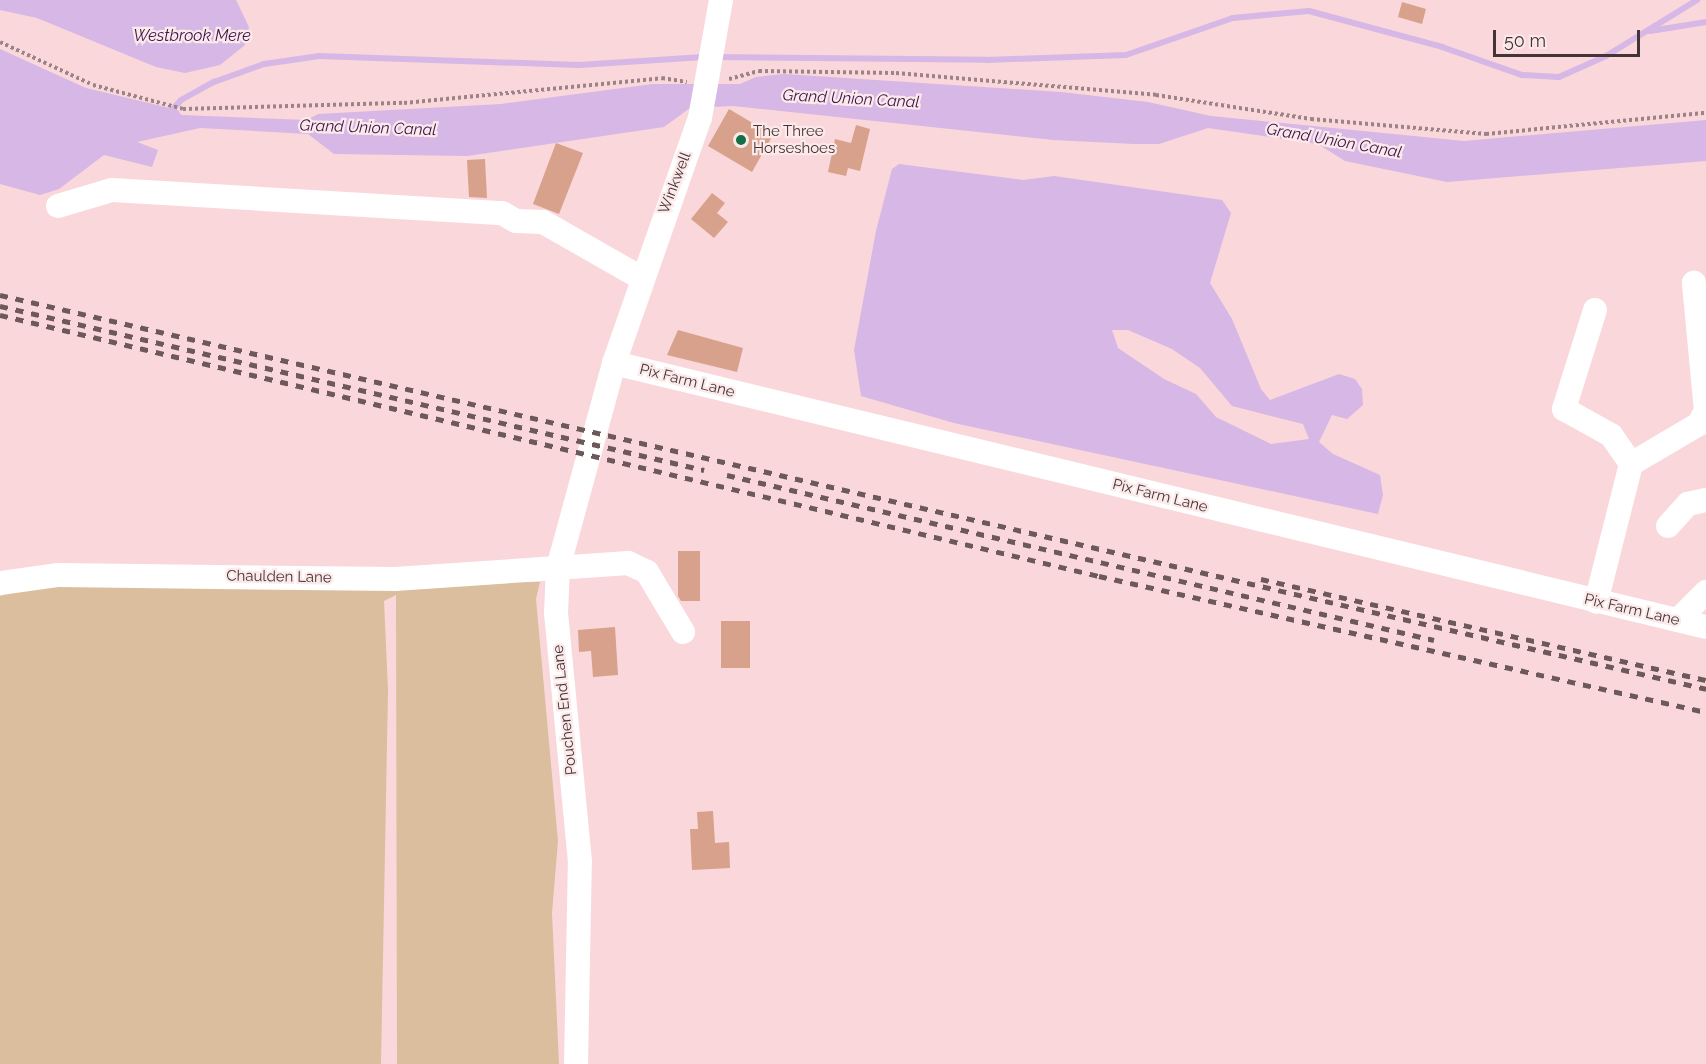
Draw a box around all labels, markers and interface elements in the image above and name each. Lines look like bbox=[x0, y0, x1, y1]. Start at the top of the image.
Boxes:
scale bar bbox=[1496, 18, 1643, 56]
water label: Westbrook Mere bbox=[133, 26, 251, 46]
text: 50 m bbox=[1504, 30, 1546, 51]
water label: Grand Union Canal bbox=[782, 86, 920, 112]
water label: Grand Union Canal bbox=[299, 116, 437, 140]
water label: Grand Union Canal bbox=[1265, 120, 1403, 162]
place label: The Three Horseshoes bbox=[753, 122, 835, 157]
marker: The Three Horseshoes bbox=[734, 133, 748, 147]
street label: Winkwell bbox=[655, 150, 695, 216]
street label: Pix Farm Lane bbox=[638, 360, 736, 402]
street label: Pix Farm Lane bbox=[1111, 475, 1209, 517]
street label: Chaulden Lane bbox=[226, 567, 332, 587]
street label: Pix Farm Lane bbox=[1583, 590, 1681, 630]
street label: Pouchen End Lane bbox=[549, 644, 581, 776]

